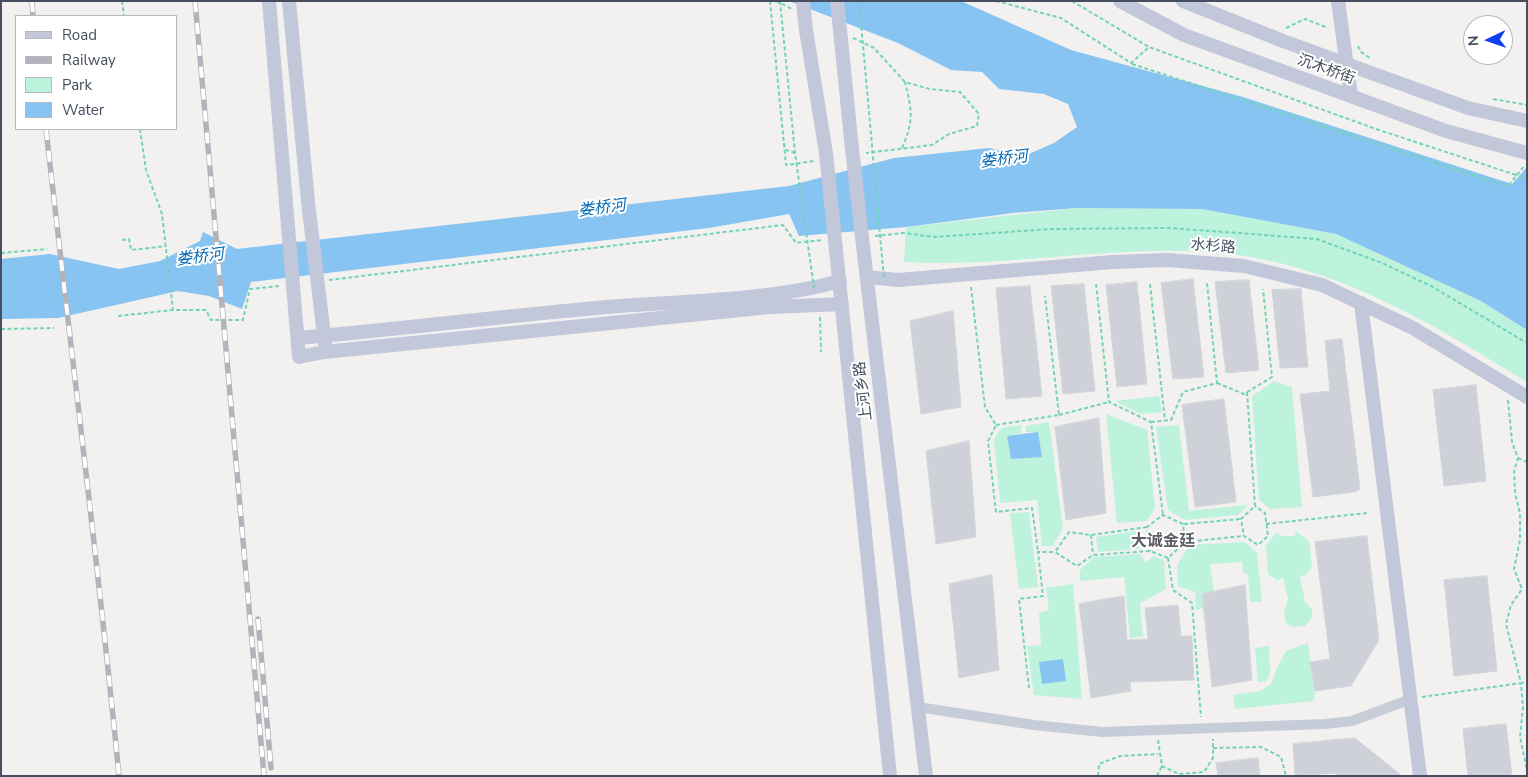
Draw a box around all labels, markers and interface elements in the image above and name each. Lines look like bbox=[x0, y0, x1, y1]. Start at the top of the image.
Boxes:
legend bbox=[15, 15, 178, 130]
north arrow bbox=[1463, 15, 1513, 65]
text: Road bbox=[62, 25, 97, 45]
text: N bbox=[1464, 35, 1483, 46]
text: Railway bbox=[62, 50, 116, 70]
street label: 沉木桥街 bbox=[1295, 51, 1357, 89]
text: Park bbox=[62, 75, 92, 95]
text: Water bbox=[62, 100, 104, 120]
water label: 娄桥河 bbox=[979, 148, 1029, 172]
water label: 娄桥河 bbox=[577, 197, 627, 221]
street label: 水杉路 bbox=[1190, 236, 1236, 258]
water label: 娄桥河 bbox=[175, 246, 225, 270]
street label: 上河乡路 bbox=[851, 360, 877, 422]
district label: 大诚金廷 bbox=[1131, 532, 1195, 552]

